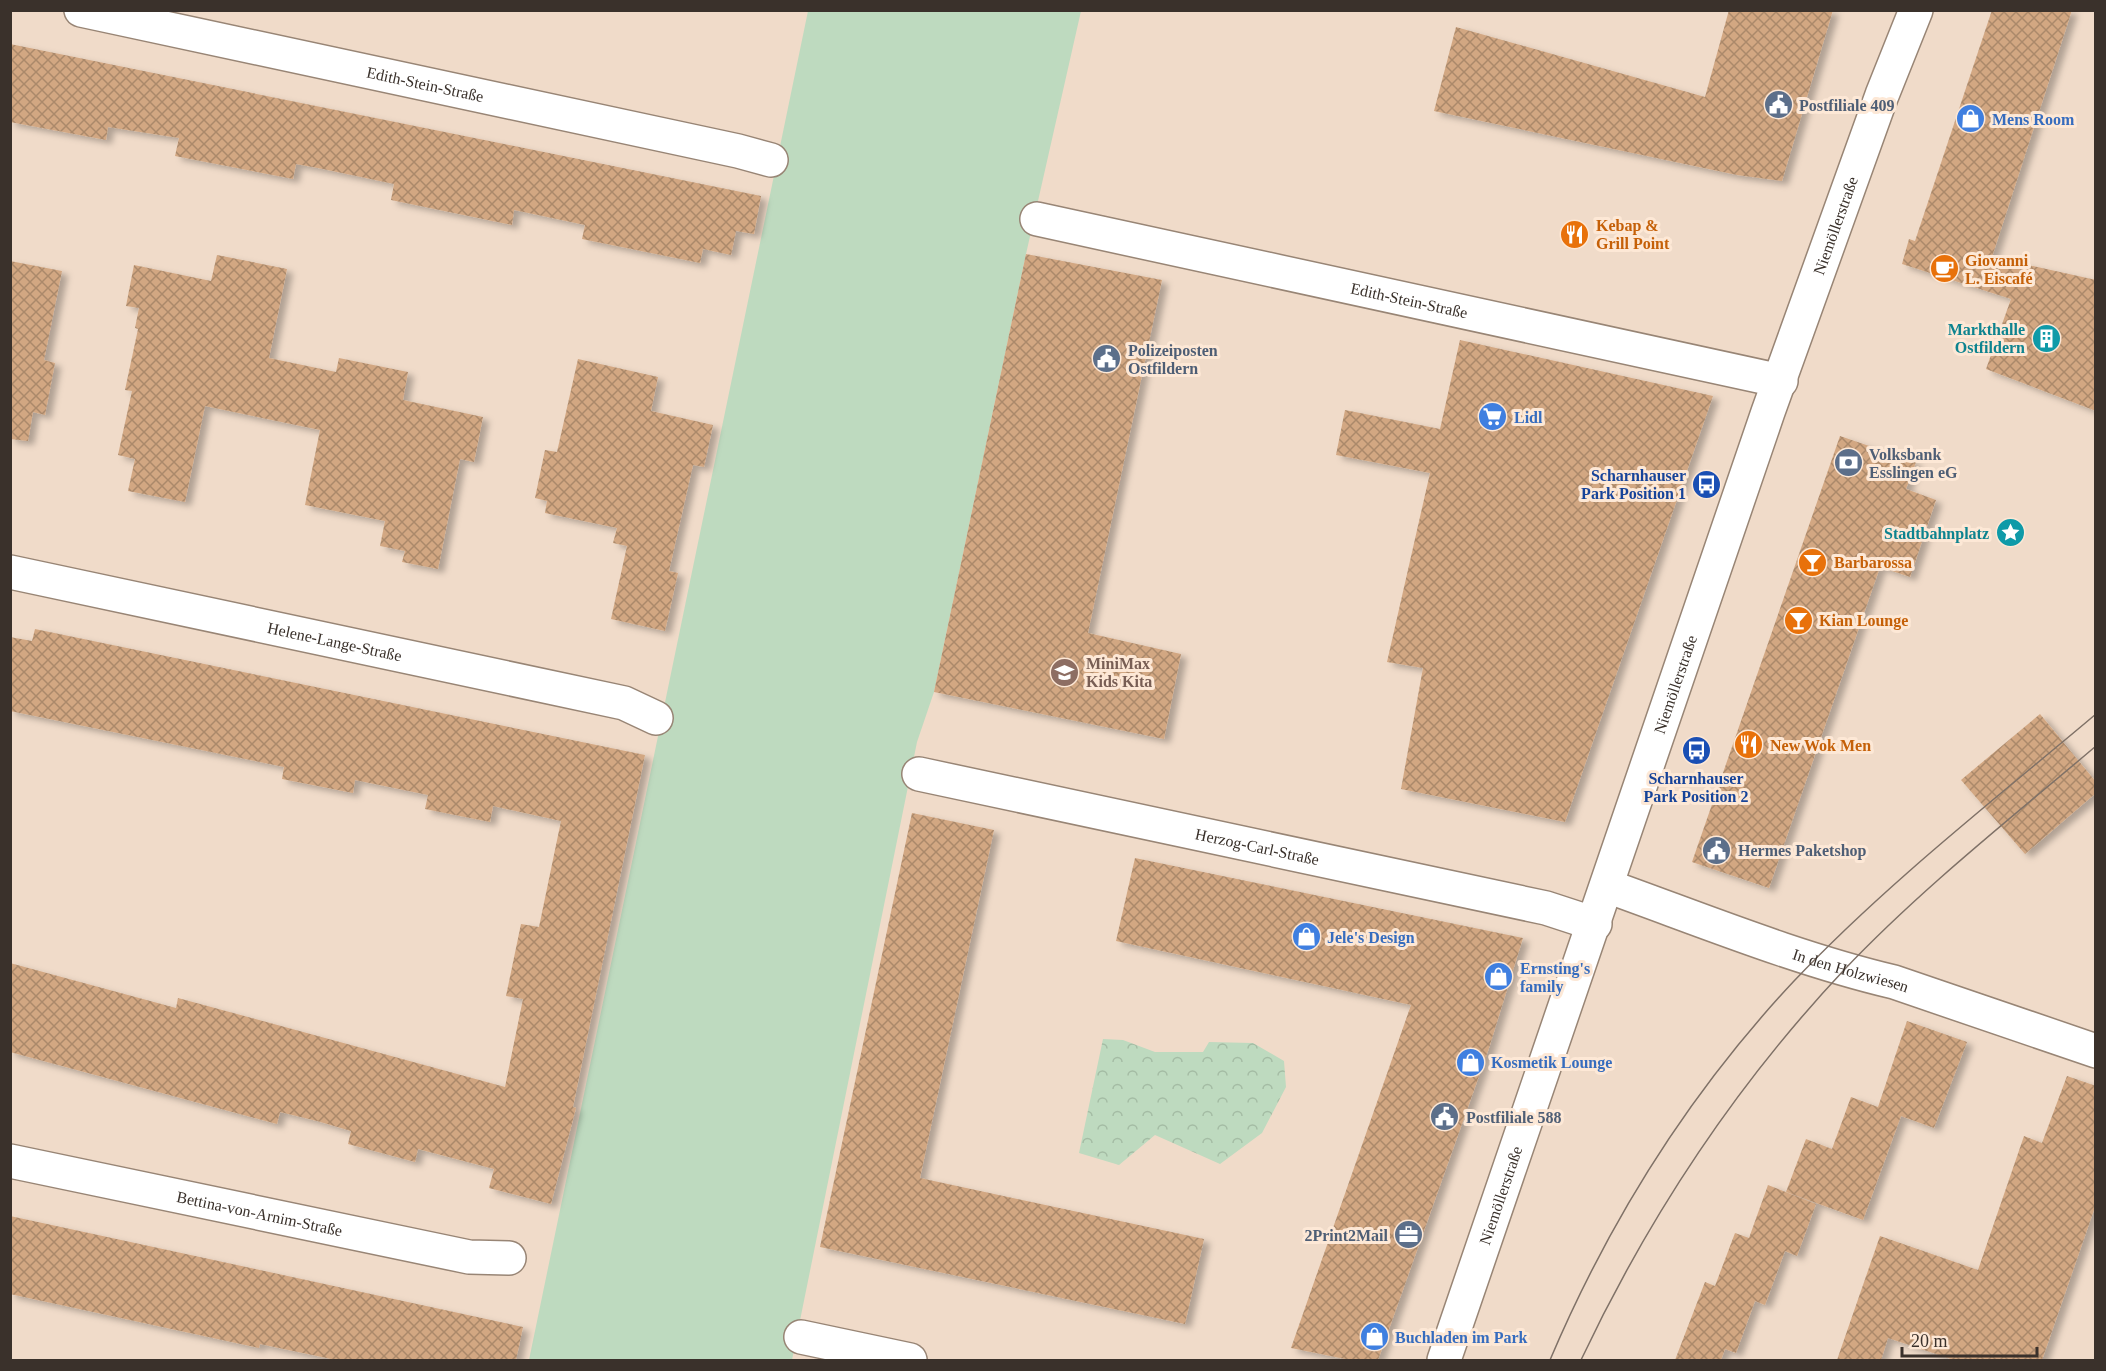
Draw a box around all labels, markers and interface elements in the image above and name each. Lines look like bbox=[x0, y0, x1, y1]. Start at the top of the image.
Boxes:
street label: Edith-Stein-Straße bbox=[365, 63, 485, 105]
public building icon: Postfiliale 409 bbox=[1762, 89, 1794, 121]
place label: Postfiliale 409 bbox=[1799, 97, 1895, 114]
shop icon: Mens Room bbox=[1955, 103, 1987, 135]
place label: Mens Room bbox=[1992, 111, 2075, 128]
street label: Niemöllerstraße bbox=[1810, 174, 1861, 277]
place label: Kebap & Grill Point bbox=[1596, 217, 1670, 252]
restaurant icon: Kebap & Grill Point bbox=[1559, 218, 1591, 250]
place label: Giovanni L. Eiscafé bbox=[1965, 252, 2033, 287]
cafe icon: Giovanni L. Eiscafé bbox=[1928, 253, 1960, 285]
street label: Edith-Stein-Straße bbox=[1349, 279, 1469, 321]
place label: Markthalle Ostfildern bbox=[1948, 321, 2025, 356]
building icon: Markthalle Ostfildern bbox=[2030, 322, 2062, 354]
place label: Polizeiposten Ostfildern bbox=[1128, 342, 1218, 377]
public building icon: Polizeiposten Ostfildern bbox=[1091, 343, 1123, 375]
supermarket icon: Lidl bbox=[1477, 401, 1509, 433]
place label: Lidl bbox=[1514, 409, 1543, 426]
place label: Volksbank Esslingen eG bbox=[1869, 446, 1958, 482]
bank icon: Volksbank Esslingen eG bbox=[1832, 447, 1864, 479]
place label: Scharnhauser Park Position 1 bbox=[1581, 467, 1686, 502]
bus stop icon: Scharnhauser Park Position 1 bbox=[1691, 468, 1723, 500]
place icon: Stadtbahnplatz bbox=[1994, 517, 2026, 549]
place label: Stadtbahnplatz bbox=[1884, 525, 1989, 543]
bar icon: Barbarossa bbox=[1797, 546, 1829, 578]
place label: Barbarossa bbox=[1834, 554, 1912, 571]
bar icon: Kian Lounge bbox=[1782, 604, 1814, 636]
place label: Kian Lounge bbox=[1819, 612, 1908, 630]
street label: Helene-Lange-Straße bbox=[266, 619, 403, 664]
street label: Niemöllerstraße bbox=[1650, 633, 1700, 736]
place label: MiniMax Kids Kita bbox=[1086, 655, 1152, 690]
school or university icon: MiniMax Kids Kita bbox=[1049, 656, 1081, 688]
restaurant icon: New Wok Men bbox=[1733, 729, 1765, 761]
bus stop icon: Scharnhauser Park Position 2 bbox=[1680, 734, 1712, 766]
place label: New Wok Men bbox=[1770, 737, 1871, 754]
place label: Scharnhauser Park Position 2 bbox=[1644, 770, 1748, 805]
street label: Herzog-Carl-Straße bbox=[1194, 825, 1321, 868]
public building icon: Hermes Paketshop bbox=[1701, 834, 1733, 866]
place label: Hermes Paketshop bbox=[1738, 842, 1867, 860]
shop icon: Jele's Design bbox=[1290, 921, 1322, 953]
place label: Jele's Design bbox=[1327, 929, 1415, 947]
street label: In den Holzwiesen bbox=[1791, 945, 1911, 995]
place label: Ernsting's family bbox=[1520, 960, 1590, 996]
shop icon: Ernsting's family bbox=[1483, 961, 1515, 993]
shop icon: Kosmetik Lounge bbox=[1454, 1046, 1486, 1078]
place label: Kosmetik Lounge bbox=[1491, 1054, 1612, 1072]
public building icon: Postfiliale 588 bbox=[1429, 1101, 1461, 1133]
place label: Postfiliale 588 bbox=[1466, 1109, 1562, 1126]
street label: Niemöllerstraße bbox=[1476, 1144, 1525, 1247]
street label: Bettina-von-Arnim-Straße bbox=[175, 1188, 344, 1239]
office icon: 2Print2Mail bbox=[1393, 1219, 1425, 1251]
place label: 2Print2Mail bbox=[1304, 1227, 1389, 1244]
scale bar bbox=[1902, 1320, 2037, 1358]
shop icon: Buchladen im Park bbox=[1358, 1321, 1390, 1353]
place label: Buchladen im Park bbox=[1395, 1329, 1528, 1346]
text: 20 m bbox=[1911, 1331, 1948, 1351]

